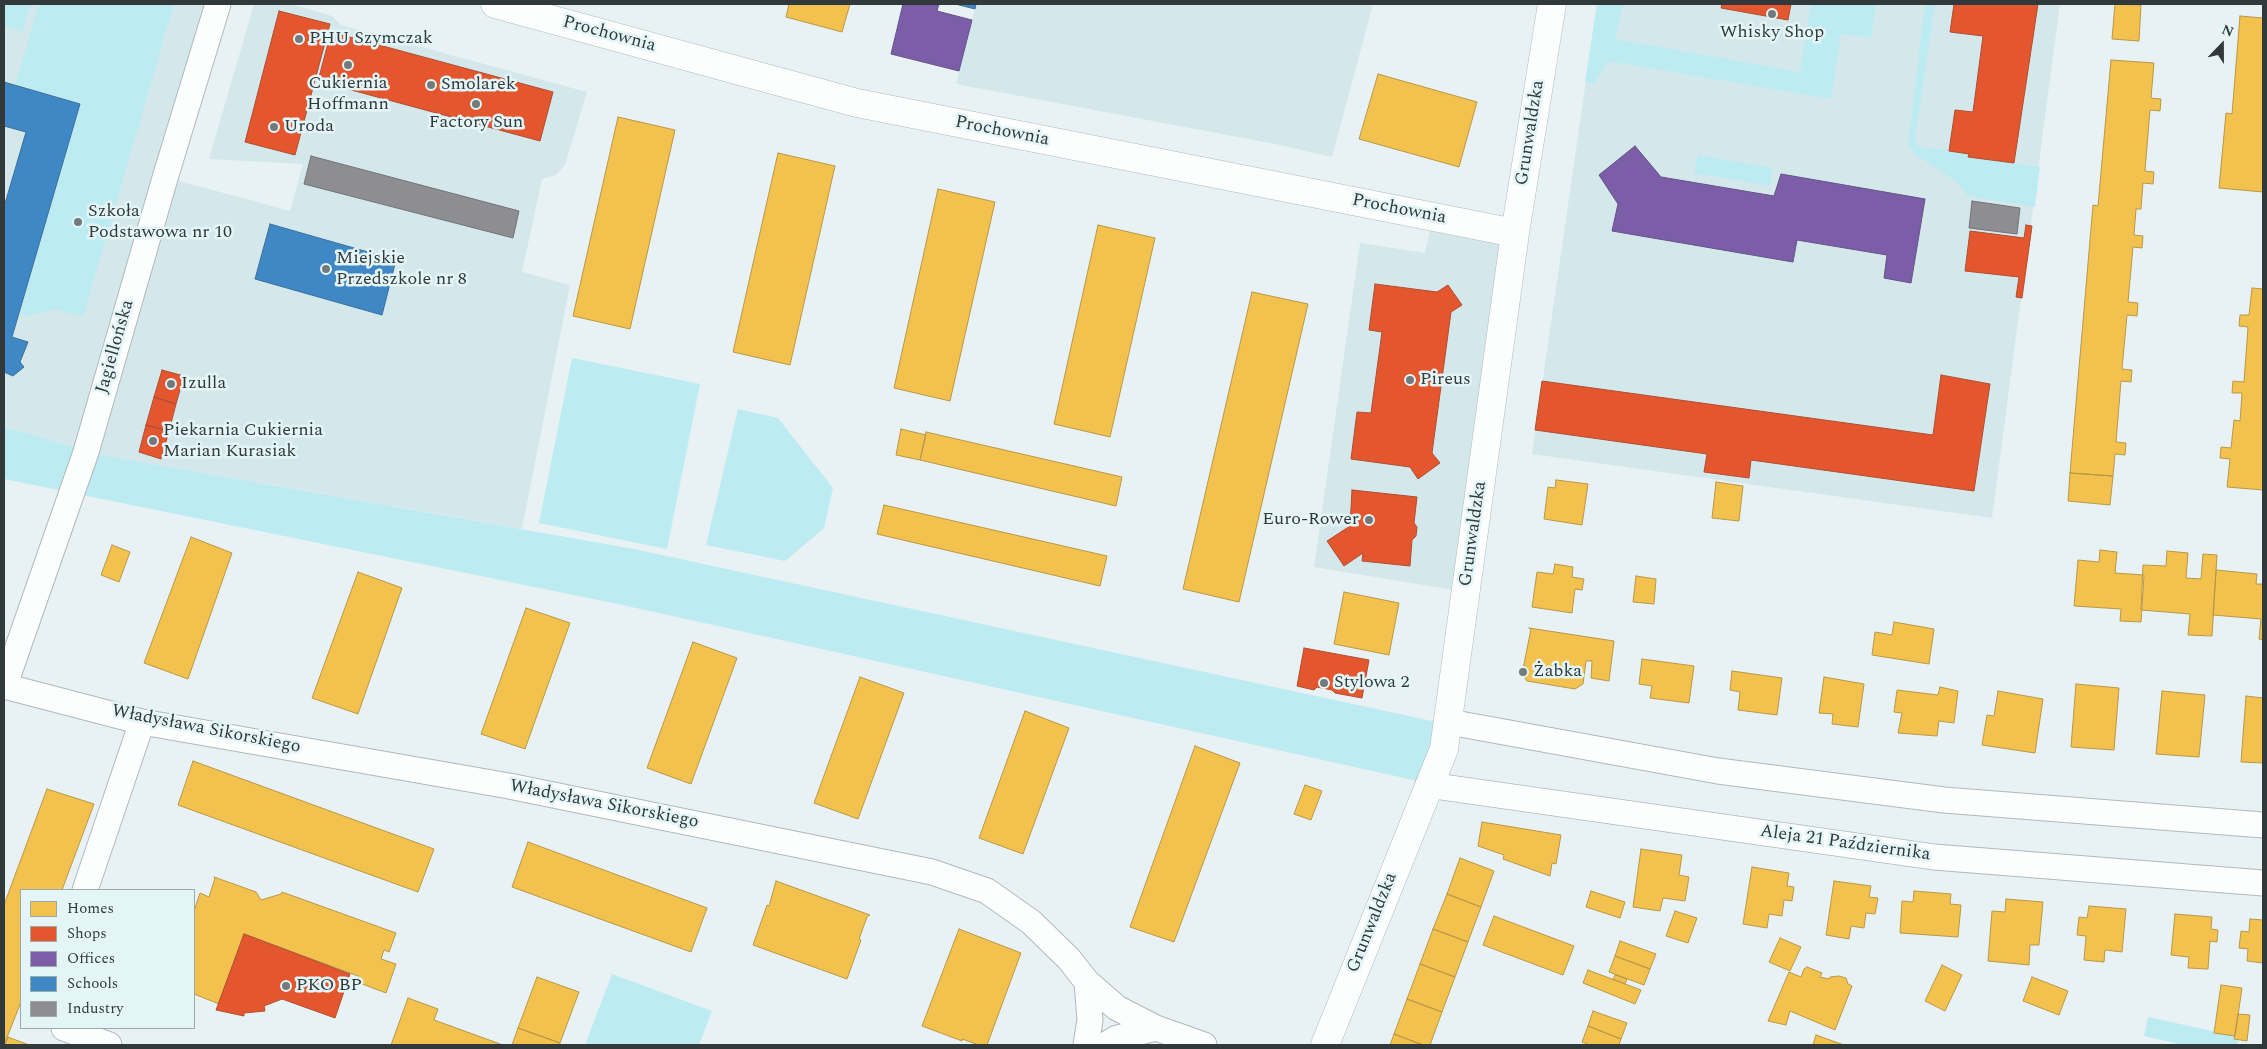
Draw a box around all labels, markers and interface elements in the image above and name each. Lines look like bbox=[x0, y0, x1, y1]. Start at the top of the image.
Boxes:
marker: Whisky Shop bbox=[1766, 8, 1778, 20]
street label: Prochownia bbox=[560, 12, 658, 58]
text: N bbox=[2219, 19, 2237, 43]
north arrow bbox=[2197, 20, 2247, 70]
place label: Whisky Shop bbox=[1720, 22, 1824, 44]
place label: PHU Szymczak bbox=[309, 28, 433, 50]
marker: PHU Szymczak bbox=[293, 33, 305, 45]
marker: Cukiernia Hoffmann bbox=[342, 59, 354, 71]
place label: Cukiernia Hoffmann bbox=[307, 73, 389, 116]
place label: Smolarek bbox=[441, 74, 516, 96]
marker: Smolarek bbox=[425, 79, 437, 91]
street label: Grunwaldzka bbox=[1512, 79, 1550, 187]
marker: Factory Sun bbox=[470, 98, 482, 110]
place label: Factory Sun bbox=[429, 112, 523, 134]
street label: Prochownia bbox=[953, 112, 1051, 152]
place label: Uroda bbox=[284, 116, 334, 138]
marker: Uroda bbox=[268, 121, 280, 133]
street label: Prochownia bbox=[1350, 190, 1448, 230]
place label: Szkoła Podstawowa nr 10 bbox=[88, 201, 232, 243]
marker: Szkoła Podstawowa nr 10 bbox=[72, 216, 84, 228]
place label: Miejskie Przedszkole nr 8 bbox=[336, 248, 467, 290]
marker: Miejskie Przedszkole nr 8 bbox=[320, 263, 332, 275]
street label: Jagiellońska bbox=[92, 298, 140, 396]
place label: Pireus bbox=[1420, 369, 1471, 391]
place label: Izulla bbox=[181, 373, 226, 395]
marker: Pireus bbox=[1404, 374, 1416, 386]
marker: Izulla bbox=[165, 378, 177, 390]
place label: Piekarnia Cukiernia Marian Kurasiak bbox=[163, 420, 323, 462]
marker: Piekarnia Cukiernia Marian Kurasiak bbox=[147, 435, 159, 447]
street label: Grunwaldzka bbox=[1456, 480, 1492, 588]
place label: Euro-Rower bbox=[1262, 509, 1359, 531]
marker: Euro-Rower bbox=[1363, 514, 1375, 526]
place label: Żabka bbox=[1533, 661, 1582, 683]
marker: Żabka bbox=[1517, 666, 1529, 678]
place label: Stylowa 2 bbox=[1334, 672, 1410, 694]
marker: Stylowa 2 bbox=[1318, 677, 1330, 689]
street label: Władysława Sikorskiego bbox=[110, 701, 302, 759]
street label: Władysława Sikorskiego bbox=[508, 776, 700, 834]
street label: Aleja 21 Października bbox=[1758, 821, 1932, 867]
street label: Grunwaldzka bbox=[1343, 870, 1403, 976]
legend bbox=[20, 889, 195, 1029]
text: Homes bbox=[67, 897, 114, 920]
text: Shops bbox=[67, 922, 107, 945]
text: Offices bbox=[67, 947, 115, 970]
text: Schools bbox=[67, 972, 118, 995]
place label: PKO BP bbox=[296, 975, 362, 997]
marker: PKO BP bbox=[280, 980, 292, 992]
text: Industry bbox=[67, 997, 123, 1020]

